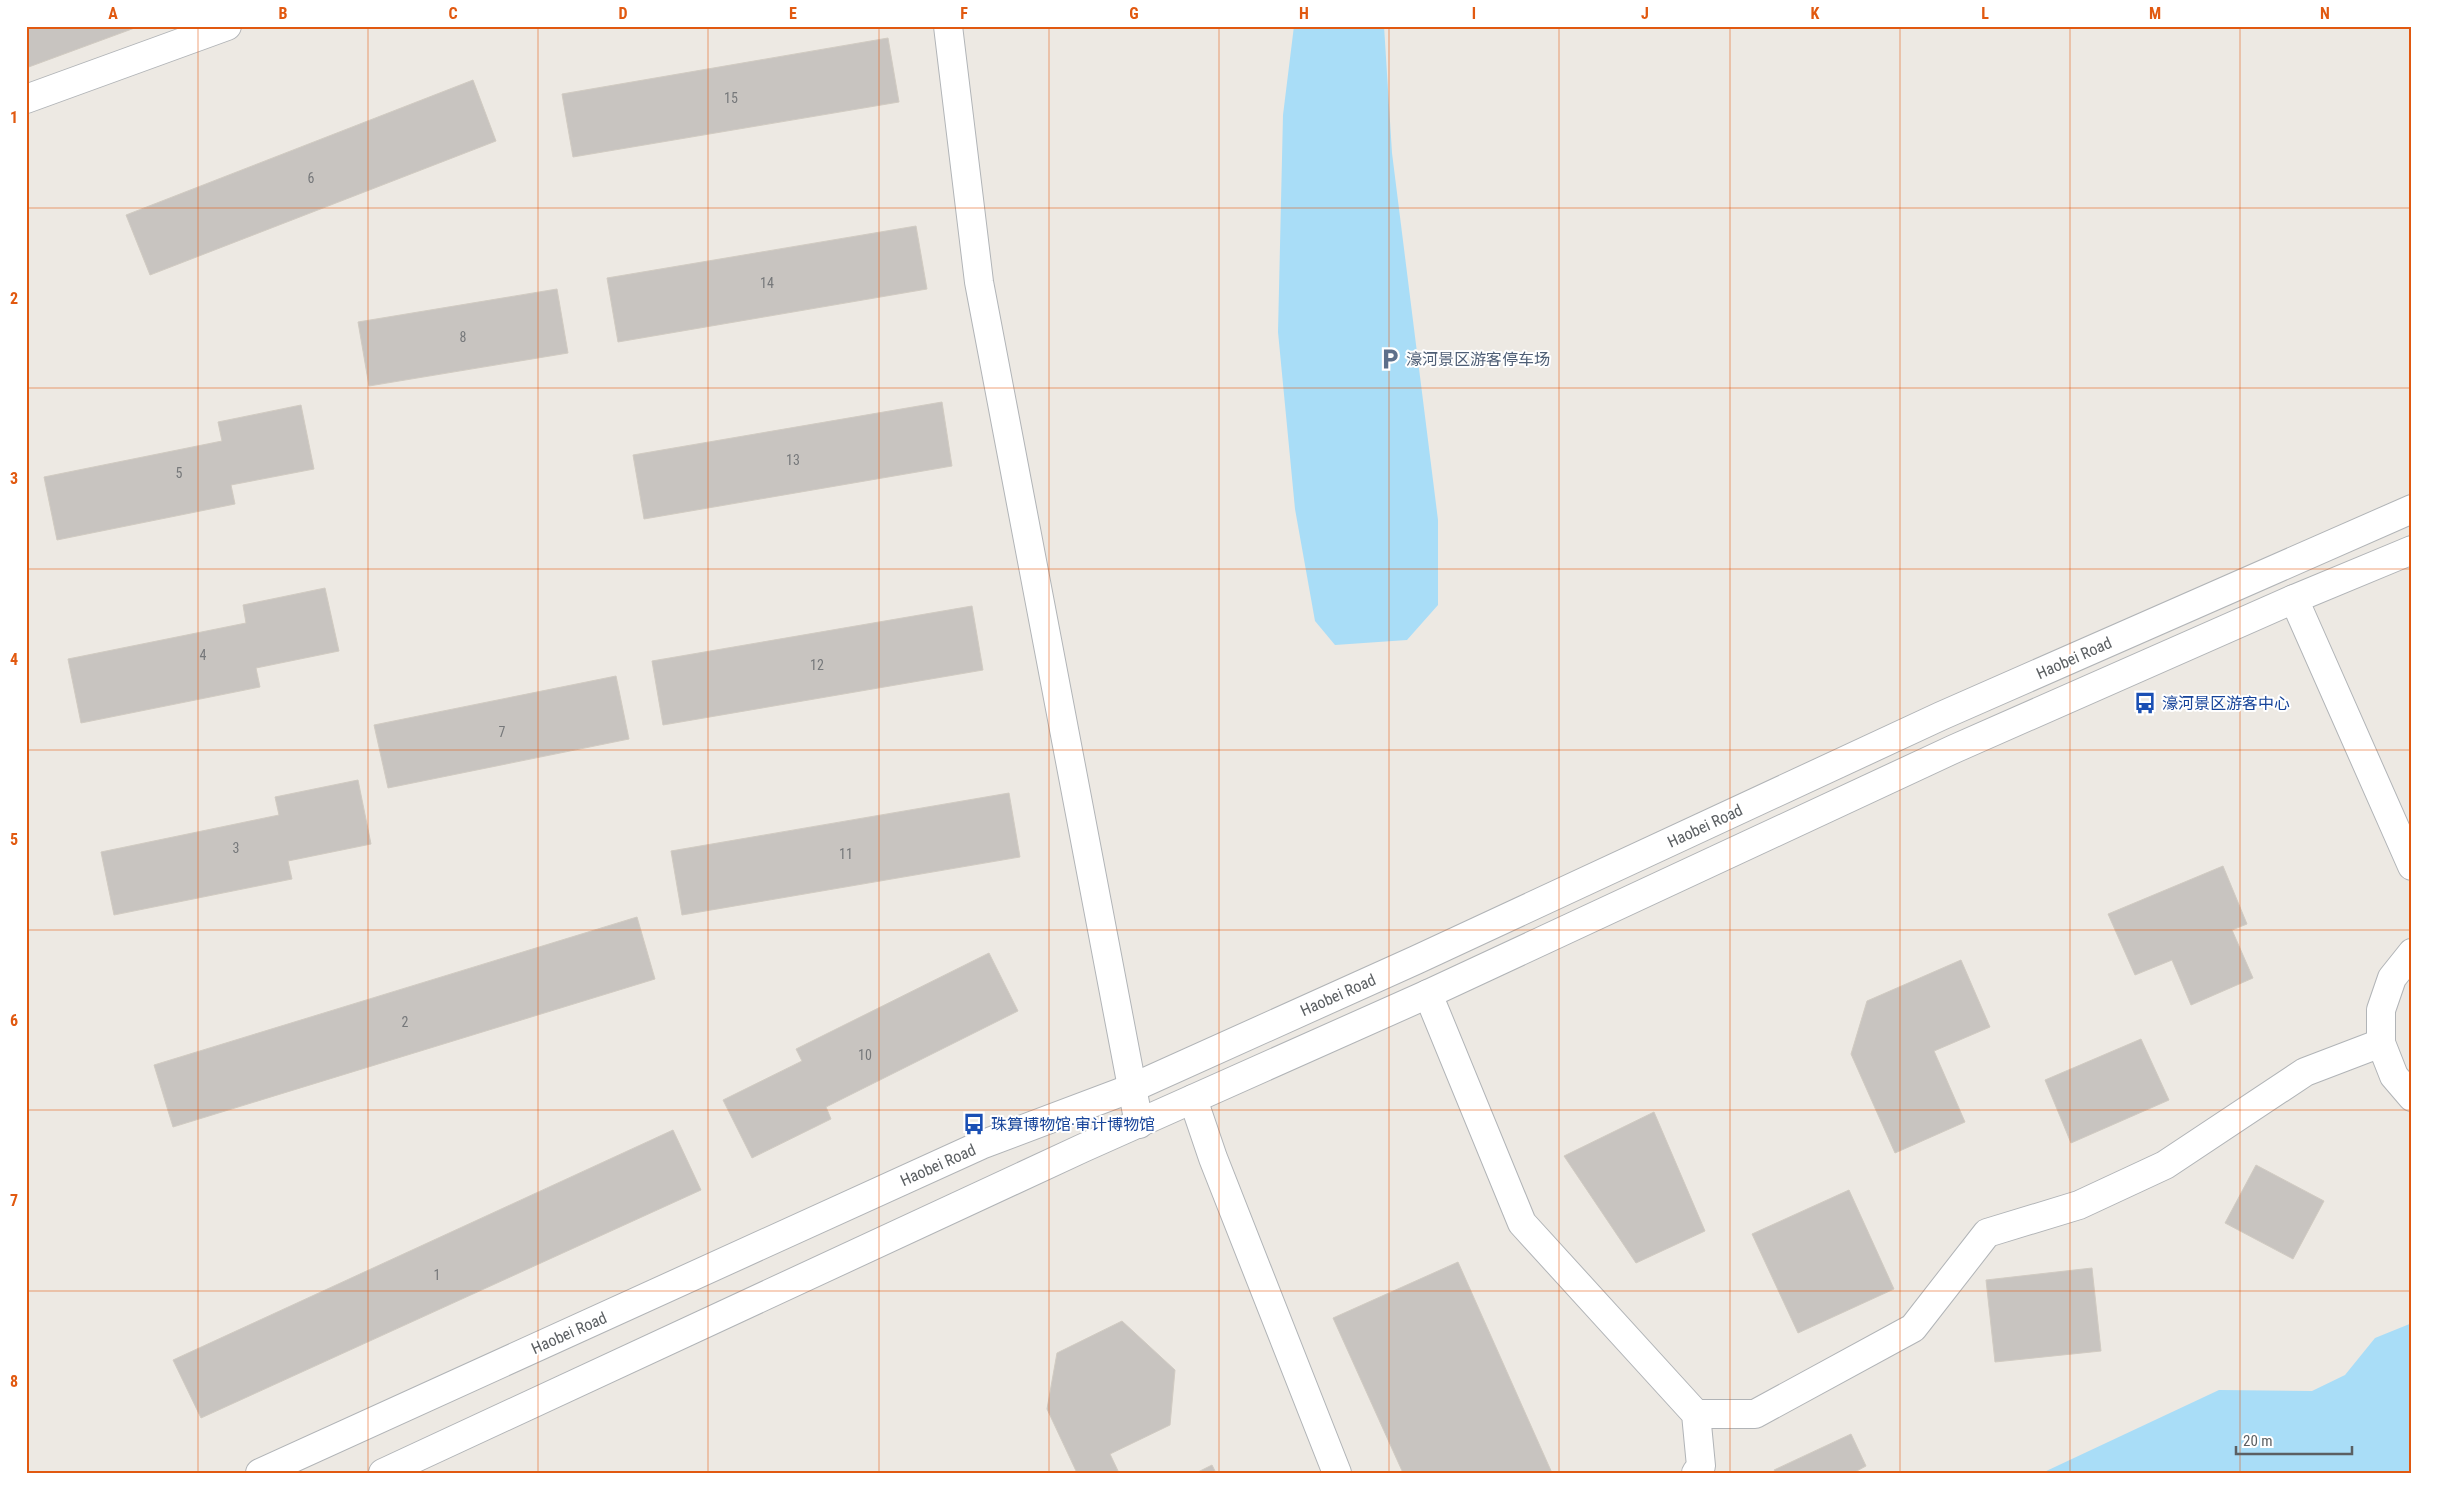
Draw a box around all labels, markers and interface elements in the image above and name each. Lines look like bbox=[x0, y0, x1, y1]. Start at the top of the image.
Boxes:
text: A bbox=[108, 4, 118, 23]
text: B bbox=[279, 4, 288, 23]
text: C bbox=[448, 4, 458, 23]
text: D bbox=[618, 4, 628, 23]
text: E bbox=[789, 4, 797, 23]
text: F bbox=[960, 4, 968, 23]
text: G bbox=[1129, 4, 1139, 23]
text: H bbox=[1299, 4, 1309, 23]
text: I bbox=[1472, 4, 1476, 23]
text: J bbox=[1641, 4, 1649, 23]
text: K bbox=[1811, 4, 1820, 23]
text: L bbox=[1981, 4, 1989, 23]
text: M bbox=[2149, 4, 2161, 23]
text: N bbox=[2320, 4, 2330, 23]
house number: 15 bbox=[724, 90, 738, 106]
text: 1 bbox=[10, 108, 18, 127]
house number: 6 bbox=[308, 170, 315, 186]
house number: 14 bbox=[760, 275, 774, 291]
text: 2 bbox=[10, 289, 18, 308]
house number: 8 bbox=[460, 329, 467, 345]
parking icon: 濠河景区游客停车场 bbox=[1377, 346, 1403, 372]
place label: 濠河景区游客停车场 bbox=[1406, 350, 1550, 369]
house number: 13 bbox=[786, 452, 800, 468]
house number: 5 bbox=[176, 465, 183, 481]
text: 3 bbox=[10, 469, 18, 488]
street label: Haobei Road bbox=[2033, 633, 2115, 683]
house number: 4 bbox=[200, 647, 207, 663]
text: 4 bbox=[10, 650, 18, 669]
house number: 12 bbox=[810, 657, 824, 673]
bus stop icon: 濠河景区游客中心 bbox=[2132, 690, 2158, 716]
place label: 濠河景区游客中心 bbox=[2162, 694, 2290, 713]
house number: 7 bbox=[499, 724, 506, 740]
street label: Haobei Road bbox=[1665, 800, 1745, 852]
text: 5 bbox=[10, 830, 18, 849]
house number: 3 bbox=[233, 840, 239, 856]
house number: 11 bbox=[839, 846, 853, 862]
street label: Haobei Road bbox=[1297, 970, 1379, 1020]
text: 6 bbox=[10, 1011, 18, 1030]
house number: 2 bbox=[402, 1014, 409, 1030]
house number: 10 bbox=[858, 1047, 872, 1063]
bus stop icon: 珠算博物馆·审计博物馆 bbox=[961, 1111, 987, 1137]
place label: 珠算博物馆·审计博物馆 bbox=[991, 1115, 1155, 1134]
street label: Haobei Road bbox=[897, 1140, 979, 1190]
text: 7 bbox=[10, 1191, 18, 1210]
house number: 1 bbox=[434, 1267, 440, 1283]
street label: Haobei Road bbox=[528, 1308, 610, 1358]
text: 8 bbox=[10, 1372, 18, 1391]
scale bar bbox=[2236, 1424, 2352, 1456]
text: 20 m bbox=[2243, 1432, 2273, 1450]

